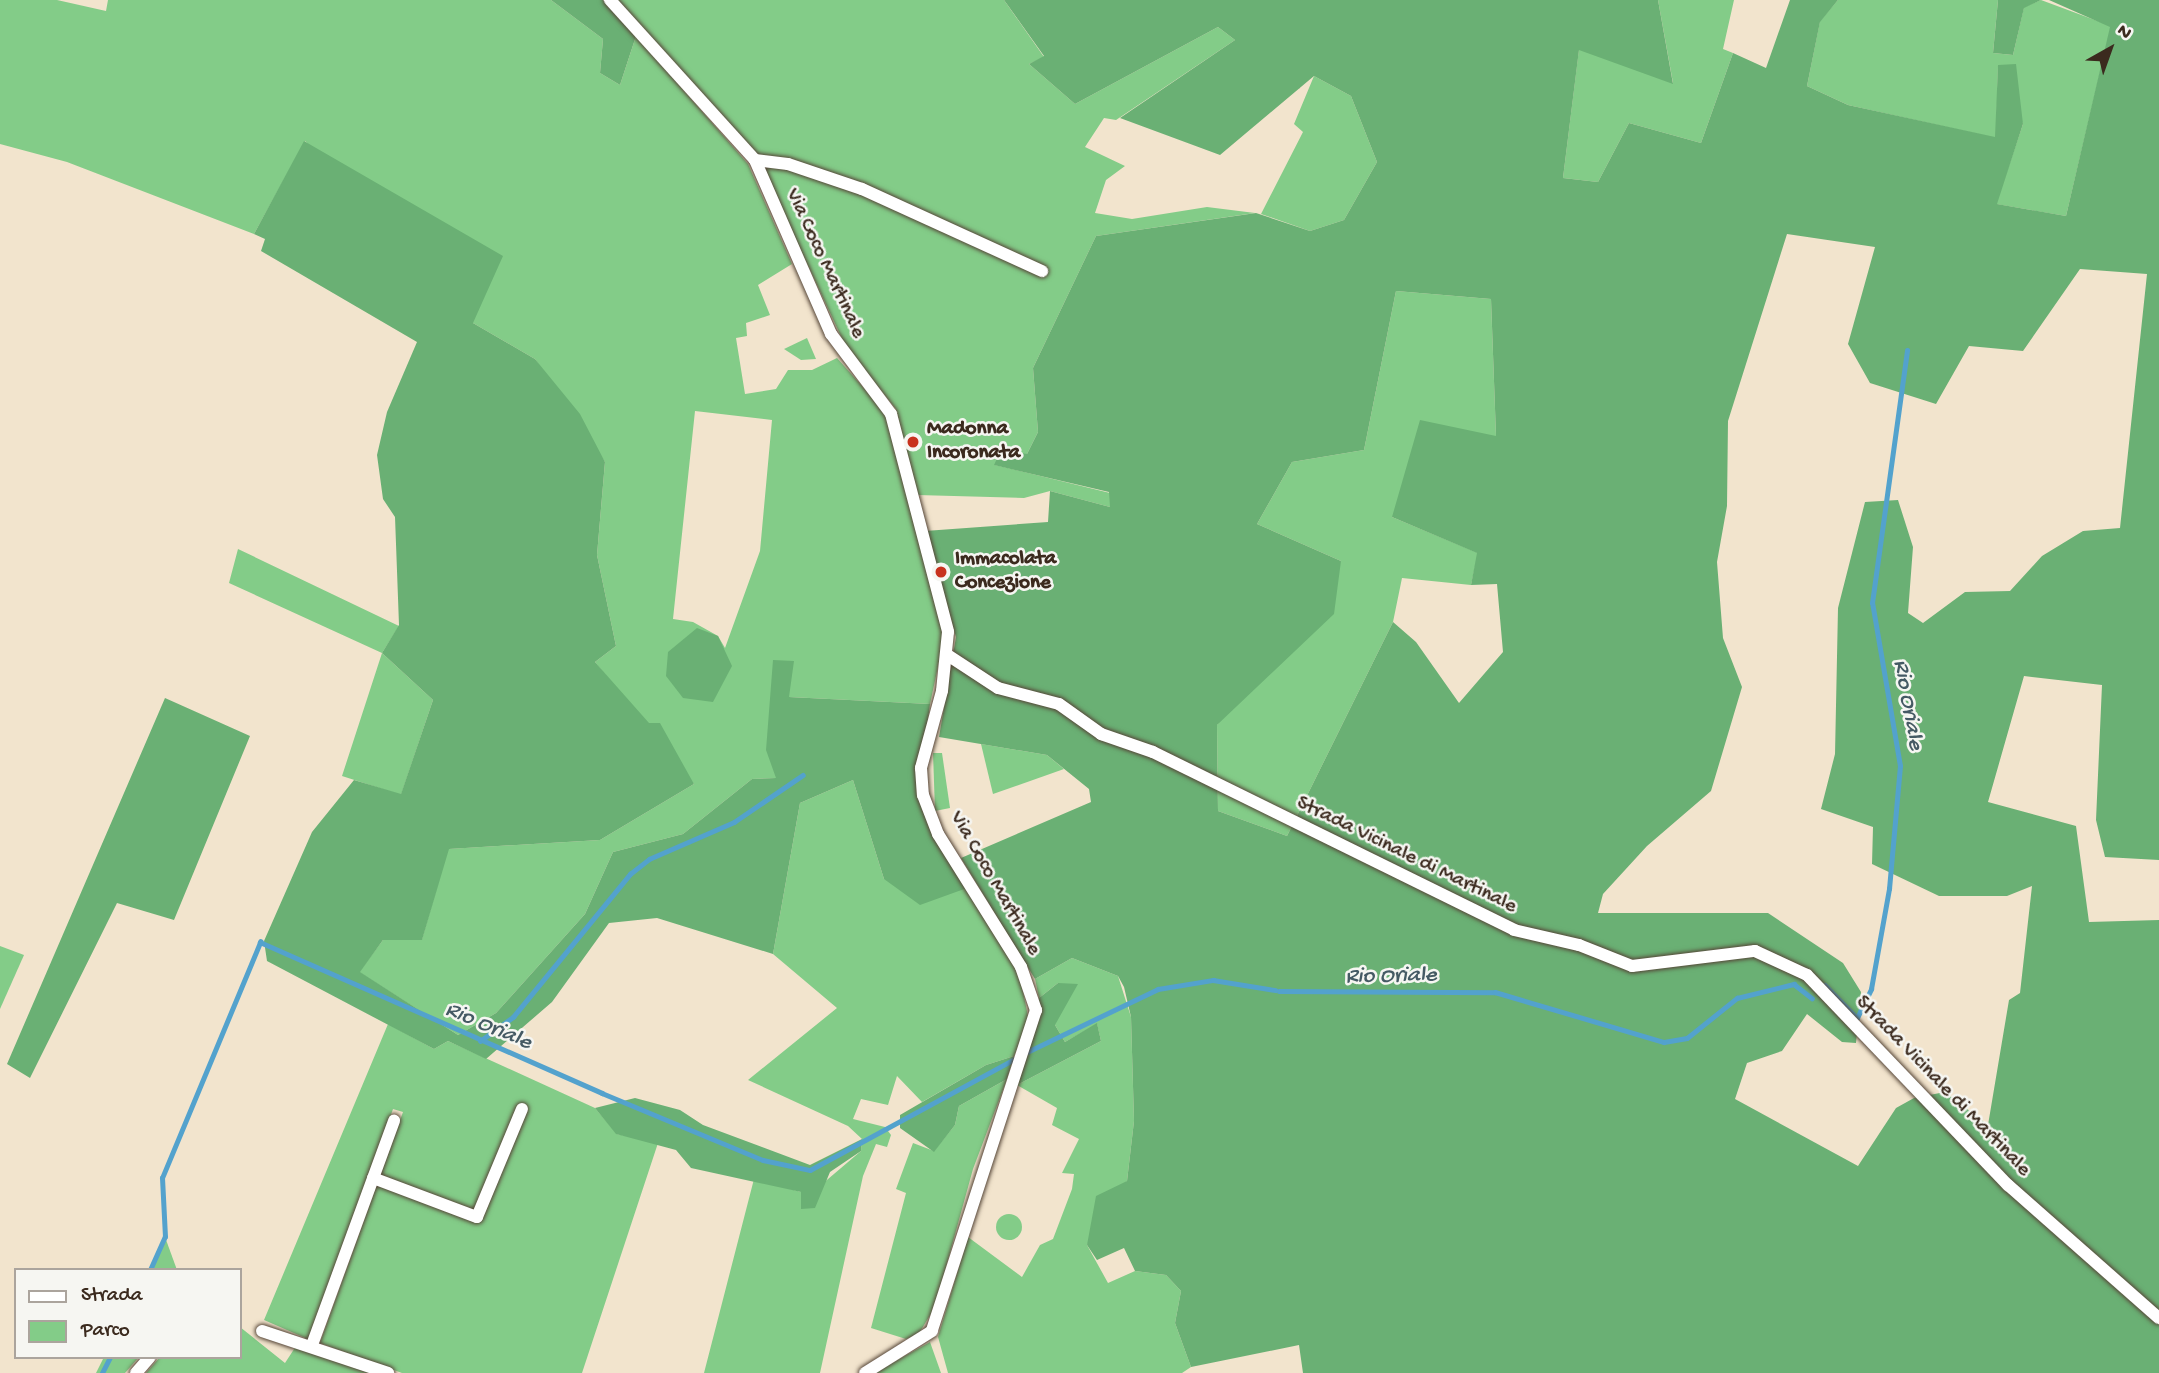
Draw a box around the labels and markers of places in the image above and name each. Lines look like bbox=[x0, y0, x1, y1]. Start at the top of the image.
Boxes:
place label: Madonna Incoronata bbox=[927, 417, 1020, 467]
marker: Madonna Incoronata bbox=[905, 434, 921, 450]
place label: Immacolata Concezione bbox=[955, 547, 1056, 597]
marker: Immacolata Concezione bbox=[933, 564, 949, 580]

